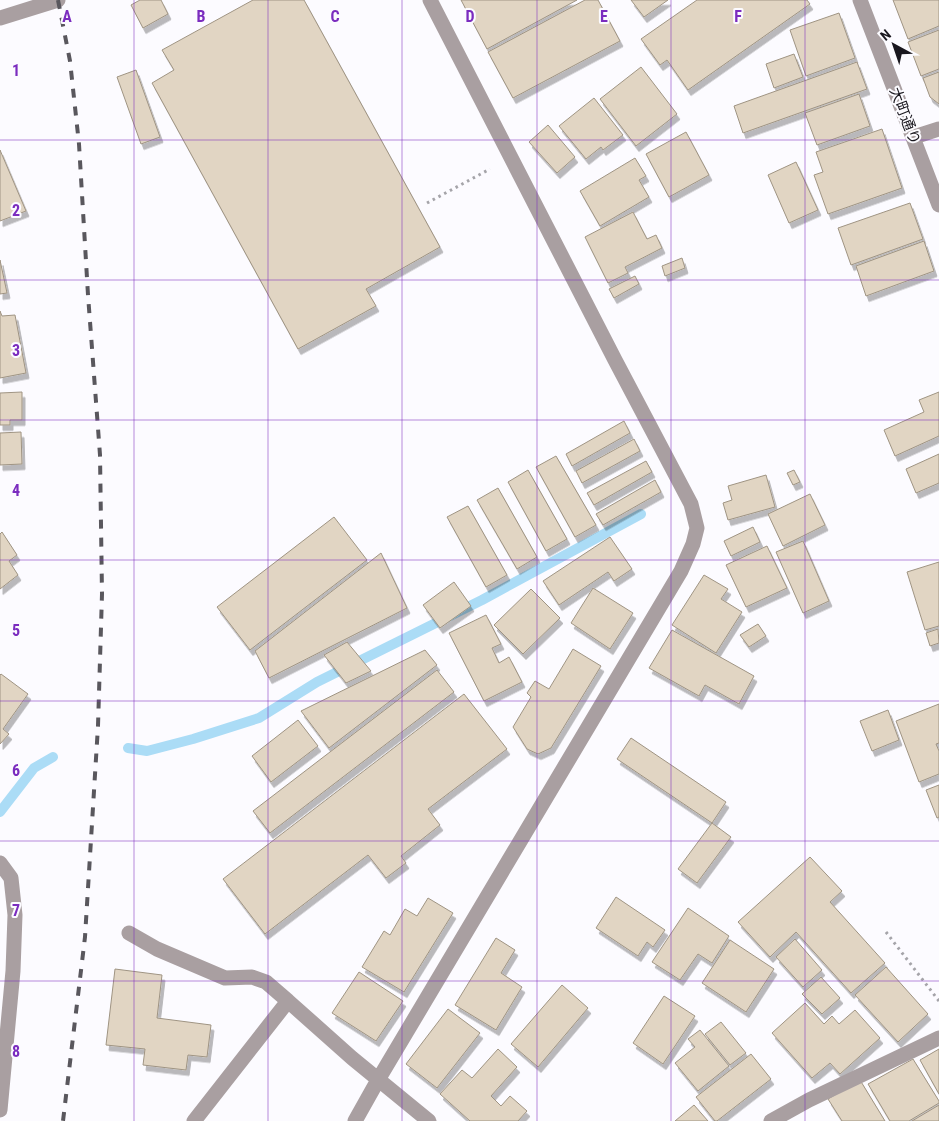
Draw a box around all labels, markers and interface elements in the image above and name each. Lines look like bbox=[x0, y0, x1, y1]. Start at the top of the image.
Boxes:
text: A bbox=[62, 7, 72, 26]
text: B bbox=[197, 7, 206, 26]
text: C bbox=[330, 7, 340, 26]
text: D bbox=[465, 7, 475, 26]
text: E bbox=[600, 7, 608, 26]
text: F bbox=[734, 7, 742, 26]
north arrow bbox=[869, 20, 919, 70]
text: N bbox=[877, 26, 894, 44]
text: 1 bbox=[12, 61, 20, 80]
street label: 大町通り bbox=[886, 85, 924, 147]
text: 2 bbox=[12, 201, 20, 220]
text: 3 bbox=[12, 341, 20, 360]
text: 4 bbox=[12, 481, 20, 500]
text: 5 bbox=[12, 621, 20, 640]
text: 6 bbox=[12, 761, 20, 780]
text: 7 bbox=[12, 901, 20, 920]
text: 8 bbox=[12, 1042, 20, 1061]

